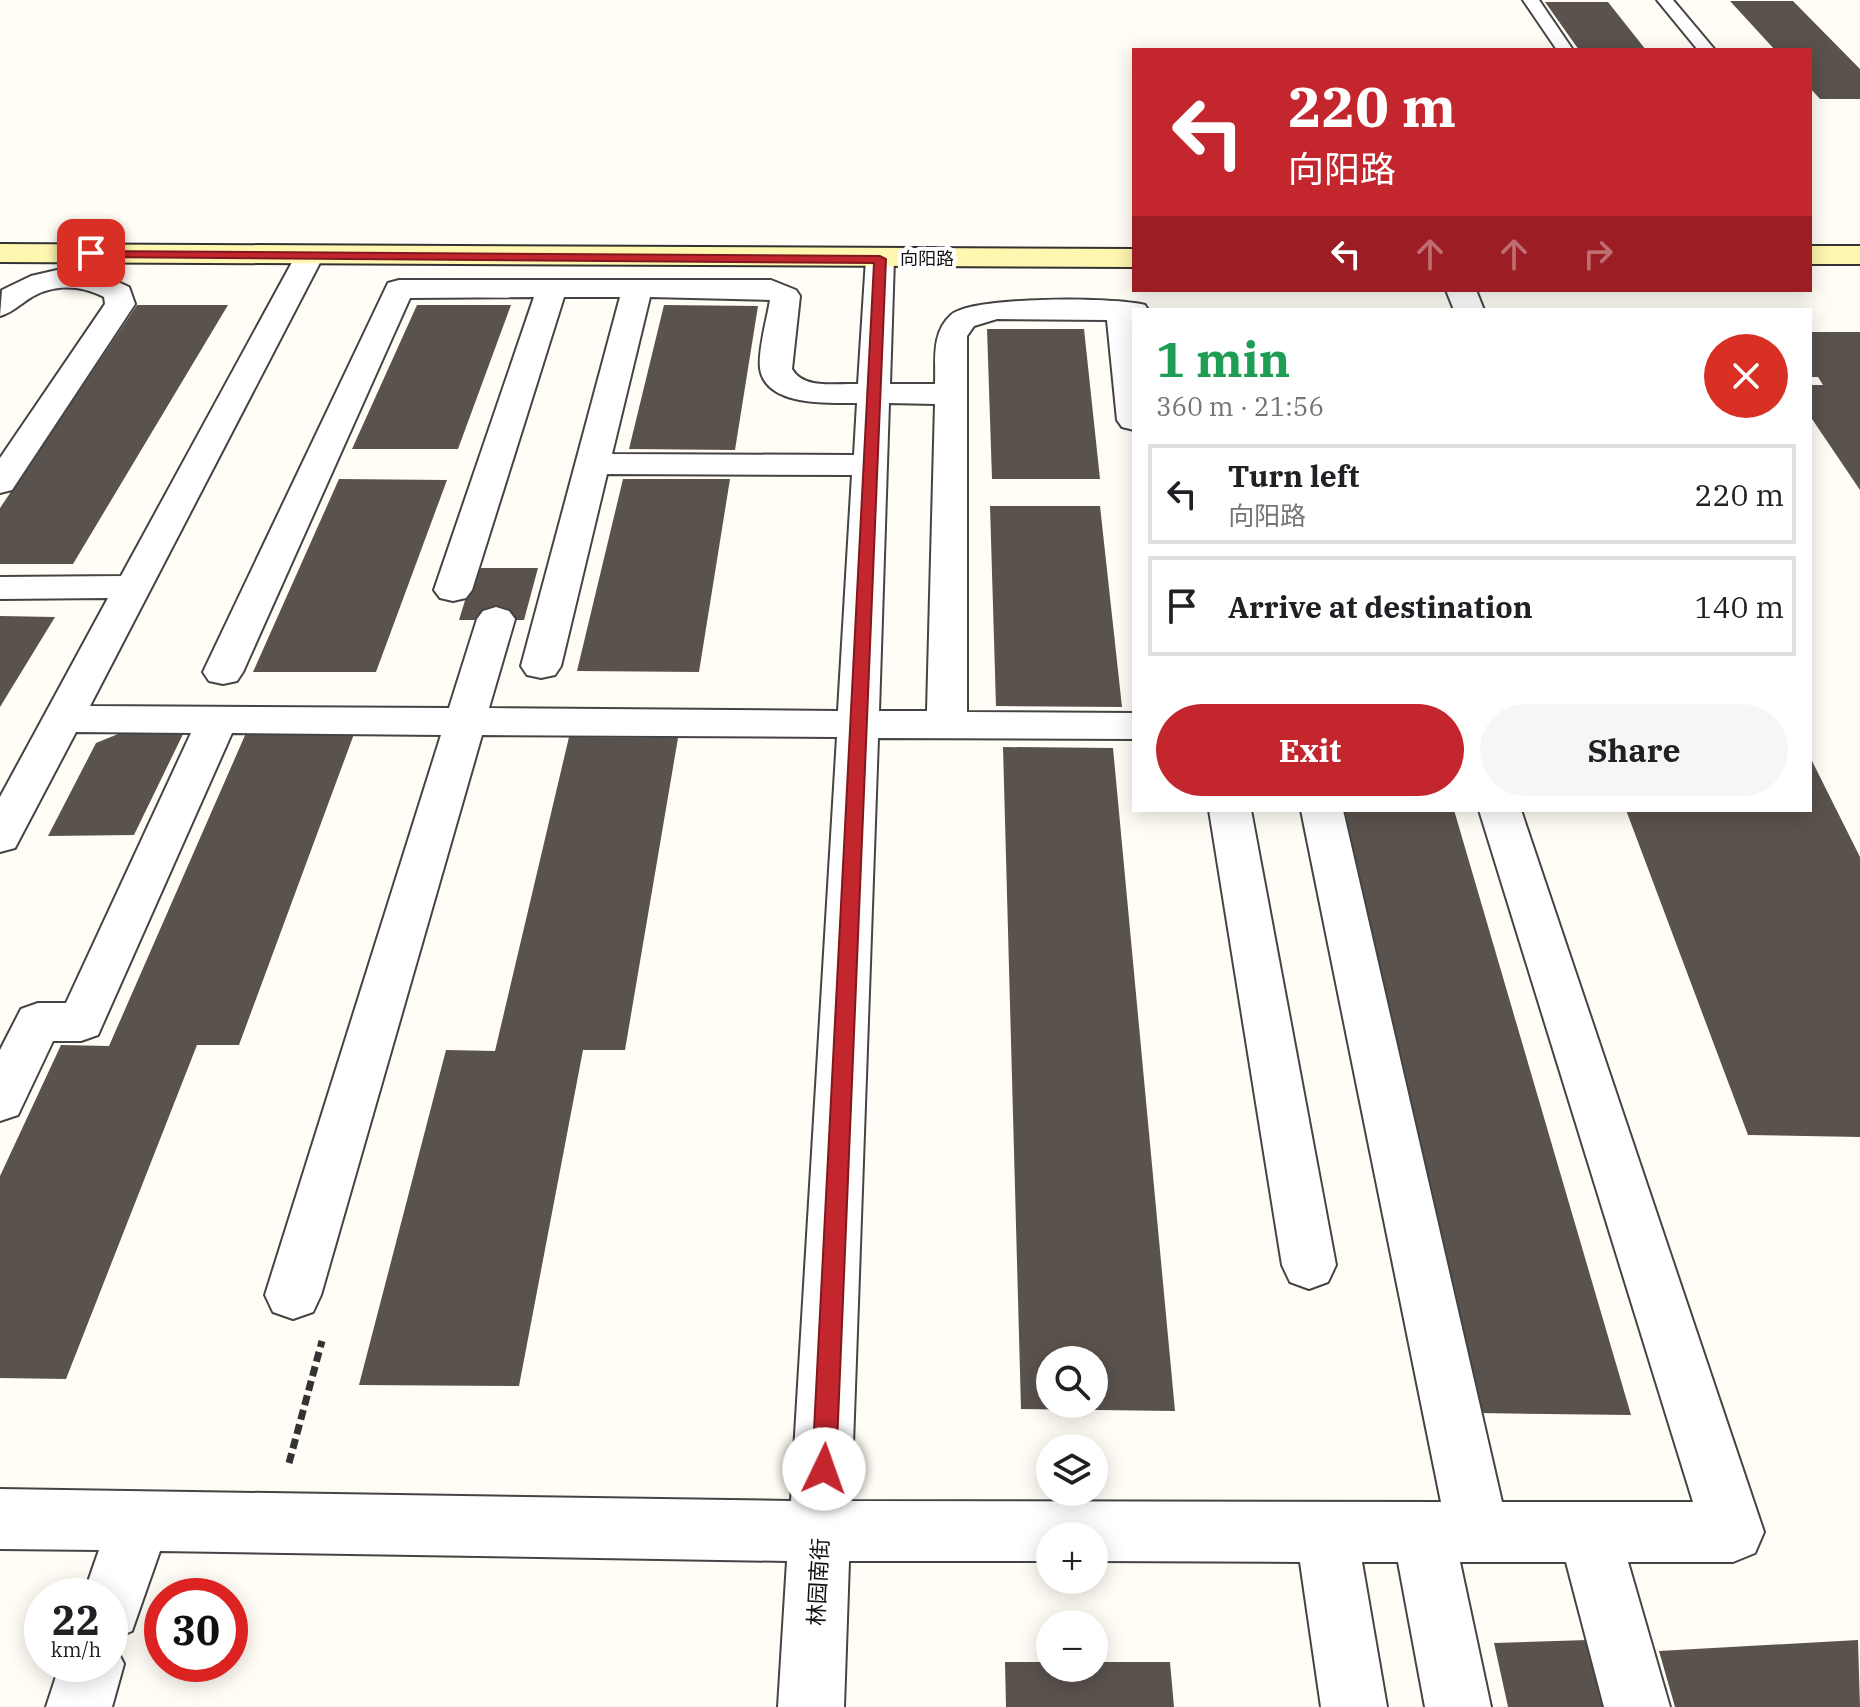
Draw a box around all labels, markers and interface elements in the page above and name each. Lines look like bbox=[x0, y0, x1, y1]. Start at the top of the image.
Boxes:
text: 220 m bbox=[1288, 70, 1456, 142]
icon: left bbox=[1156, 80, 1260, 184]
text: 向阳路 bbox=[1288, 145, 1396, 192]
pin bbox=[57, 219, 125, 287]
icon: arrive bbox=[69, 231, 113, 275]
icon: left bbox=[1324, 232, 1368, 276]
icon: ahead bbox=[1408, 232, 1452, 276]
icon: ahead bbox=[1492, 232, 1536, 276]
icon: right bbox=[1576, 232, 1620, 276]
street label: 向阳路 bbox=[900, 247, 954, 270]
text: 1 min bbox=[1156, 328, 1290, 390]
button: close bbox=[1704, 334, 1788, 418]
text: 360 m · 21:56 bbox=[1156, 389, 1324, 423]
text: Turn left bbox=[1228, 456, 1360, 495]
icon: left bbox=[1160, 472, 1204, 516]
text: 220 m bbox=[1694, 475, 1784, 514]
text: 向阳路 bbox=[1228, 498, 1306, 532]
icon: arrive bbox=[1160, 584, 1204, 628]
text: Arrive at destination bbox=[1228, 587, 1533, 626]
text: 140 m bbox=[1694, 587, 1784, 626]
button: Exit bbox=[1156, 704, 1464, 796]
button: Share bbox=[1480, 704, 1788, 796]
map controls bbox=[1036, 1346, 1108, 1682]
button: search bbox=[1036, 1346, 1108, 1418]
position arrow bbox=[782, 1427, 866, 1511]
button: layers bbox=[1036, 1434, 1108, 1506]
button: + bbox=[1036, 1522, 1108, 1594]
street label: 林园南街 bbox=[801, 1537, 834, 1627]
speed limit sign: 30 bbox=[144, 1578, 248, 1682]
text: 22 bbox=[52, 1594, 100, 1646]
button: − bbox=[1036, 1610, 1108, 1682]
text: km/h bbox=[51, 1636, 101, 1663]

